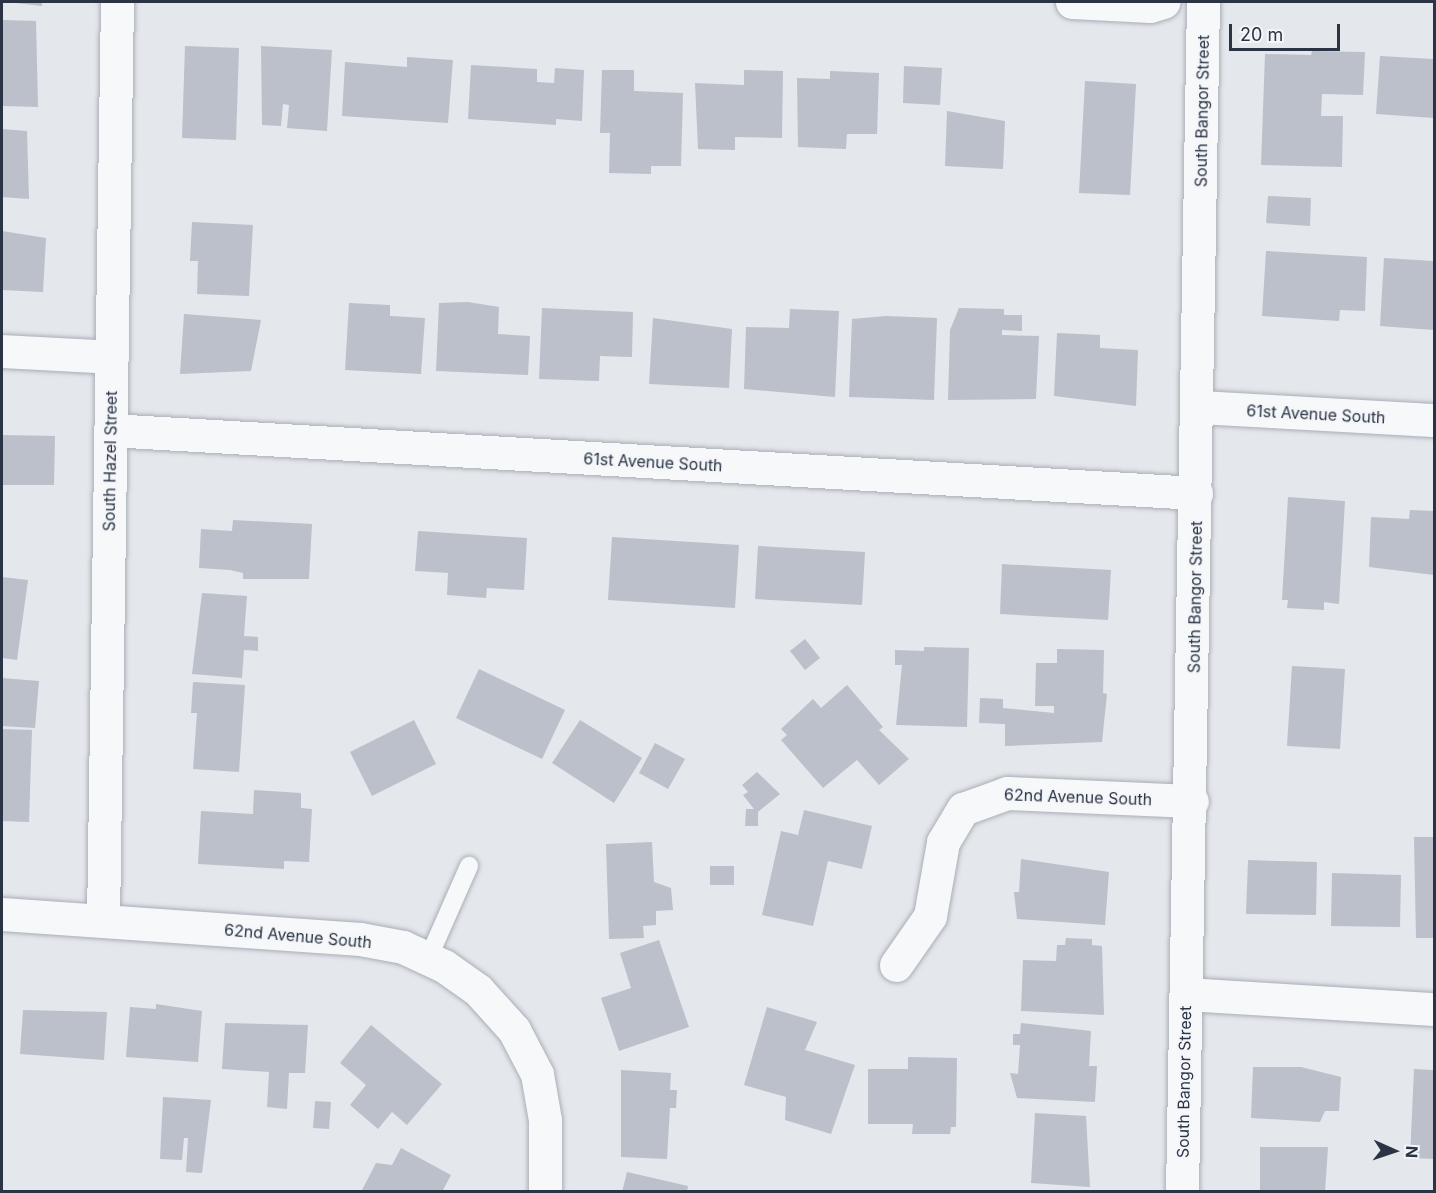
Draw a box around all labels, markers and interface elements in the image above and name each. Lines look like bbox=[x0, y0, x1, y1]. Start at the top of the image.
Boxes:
scale bar bbox=[1232, 12, 1343, 50]
text: 20 m bbox=[1240, 24, 1283, 45]
street label: South Bangor Street bbox=[1191, 35, 1213, 187]
street label: South Hazel Street bbox=[99, 390, 121, 532]
street label: 61st Avenue South bbox=[1246, 401, 1386, 427]
street label: 61st Avenue South bbox=[583, 449, 723, 475]
street label: South Bangor Street bbox=[1184, 521, 1206, 673]
street label: 62nd Avenue South bbox=[1004, 785, 1152, 809]
street label: 62nd Avenue South bbox=[223, 920, 373, 952]
street label: South Bangor Street bbox=[1173, 1006, 1195, 1158]
north arrow bbox=[1364, 1121, 1424, 1181]
text: N bbox=[1402, 1145, 1422, 1159]

